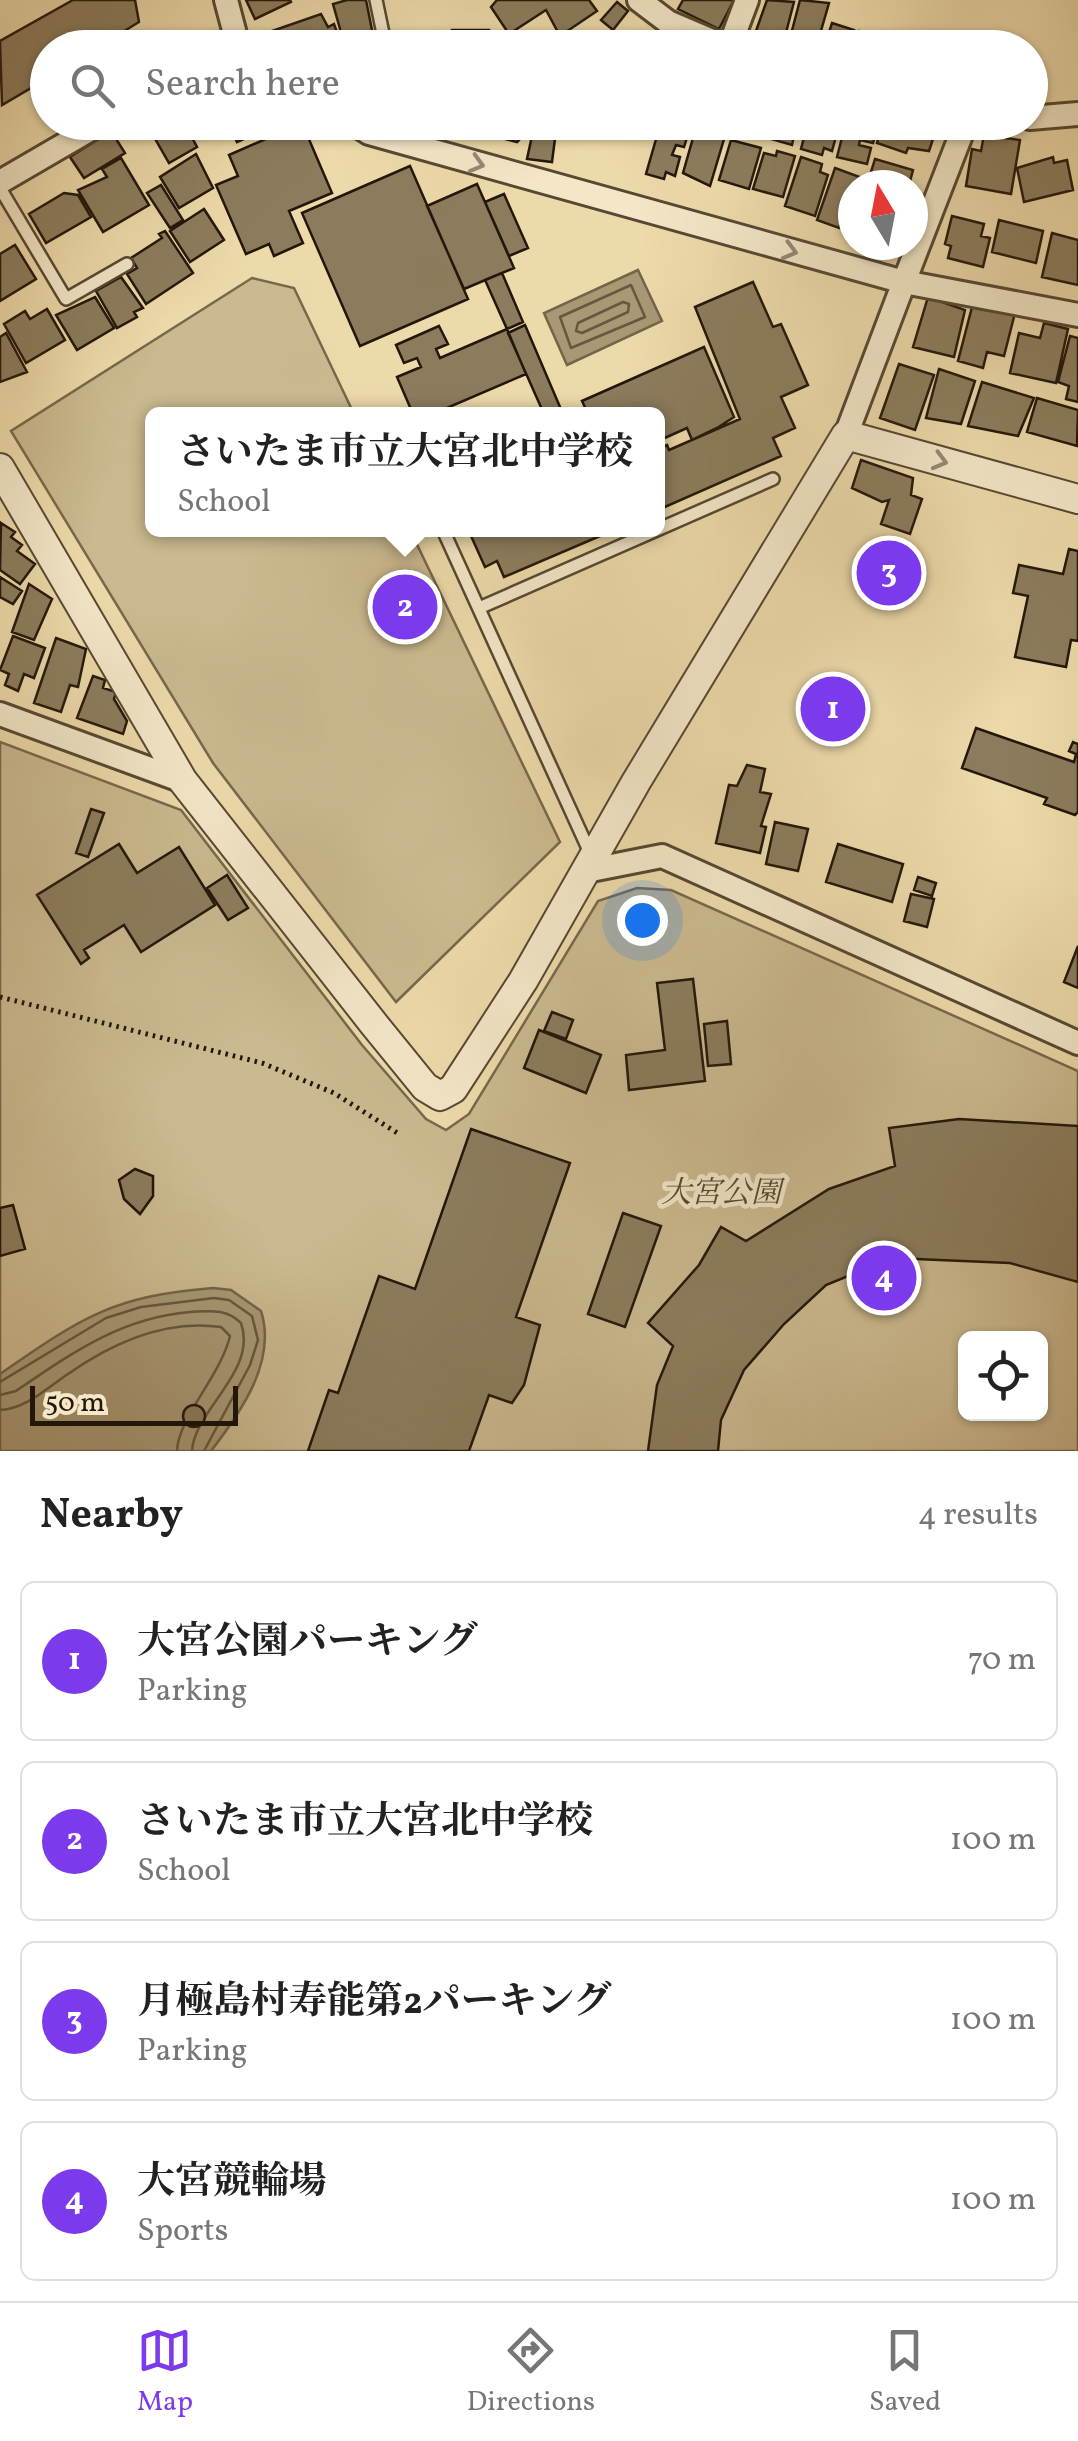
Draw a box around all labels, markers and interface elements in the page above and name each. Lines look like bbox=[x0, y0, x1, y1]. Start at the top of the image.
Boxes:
search box bbox=[30, 30, 1048, 140]
icon: search bbox=[65, 58, 120, 113]
text: Search here bbox=[145, 59, 340, 112]
one-way arrow bbox=[468, 152, 485, 173]
north arrow bbox=[838, 170, 928, 260]
one-way arrow bbox=[781, 239, 798, 260]
popup bbox=[145, 407, 665, 537]
text: さいたま市立大宮北中学校 bbox=[177, 428, 633, 481]
one-way arrow bbox=[931, 449, 948, 470]
text: School bbox=[177, 481, 271, 525]
pin: 3 bbox=[856, 536, 922, 610]
pin: 2 bbox=[372, 570, 438, 644]
pin: 1 bbox=[800, 672, 866, 746]
your location bbox=[617, 895, 668, 946]
park label: 大宮公園 bbox=[661, 1173, 786, 1215]
pin: 4 bbox=[852, 1240, 916, 1316]
map controls bbox=[958, 1331, 1048, 1421]
button: locate bbox=[958, 1331, 1048, 1421]
scale bar bbox=[30, 1381, 238, 1426]
text: 50 m bbox=[45, 1384, 105, 1423]
text: Nearby bbox=[40, 1487, 183, 1546]
text: 4 results bbox=[918, 1494, 1038, 1538]
text: 大宮公園パーキング bbox=[137, 1617, 478, 1670]
text: 1 bbox=[68, 1639, 81, 1683]
text: 70 m bbox=[968, 1639, 1036, 1683]
text: Parking bbox=[137, 1670, 247, 1714]
text: さいたま市立大宮北中学校 bbox=[137, 1797, 593, 1850]
text: 2 bbox=[66, 1819, 83, 1863]
text: 100 m bbox=[950, 1819, 1036, 1863]
text: School bbox=[137, 1850, 231, 1894]
text: 月極島村寿能第2パーキング bbox=[137, 1977, 612, 2030]
text: 3 bbox=[66, 1999, 83, 2043]
text: 100 m bbox=[950, 1999, 1036, 2043]
text: Parking bbox=[137, 2030, 247, 2074]
text: 大宮競輪場 bbox=[137, 2157, 327, 2210]
text: 4 bbox=[65, 2179, 84, 2223]
text: 100 m bbox=[950, 2179, 1036, 2223]
text: Sports bbox=[137, 2210, 228, 2254]
tab: Map bbox=[137, 2323, 193, 2422]
tab: Directions bbox=[467, 2323, 595, 2422]
tab: Saved bbox=[869, 2323, 941, 2422]

